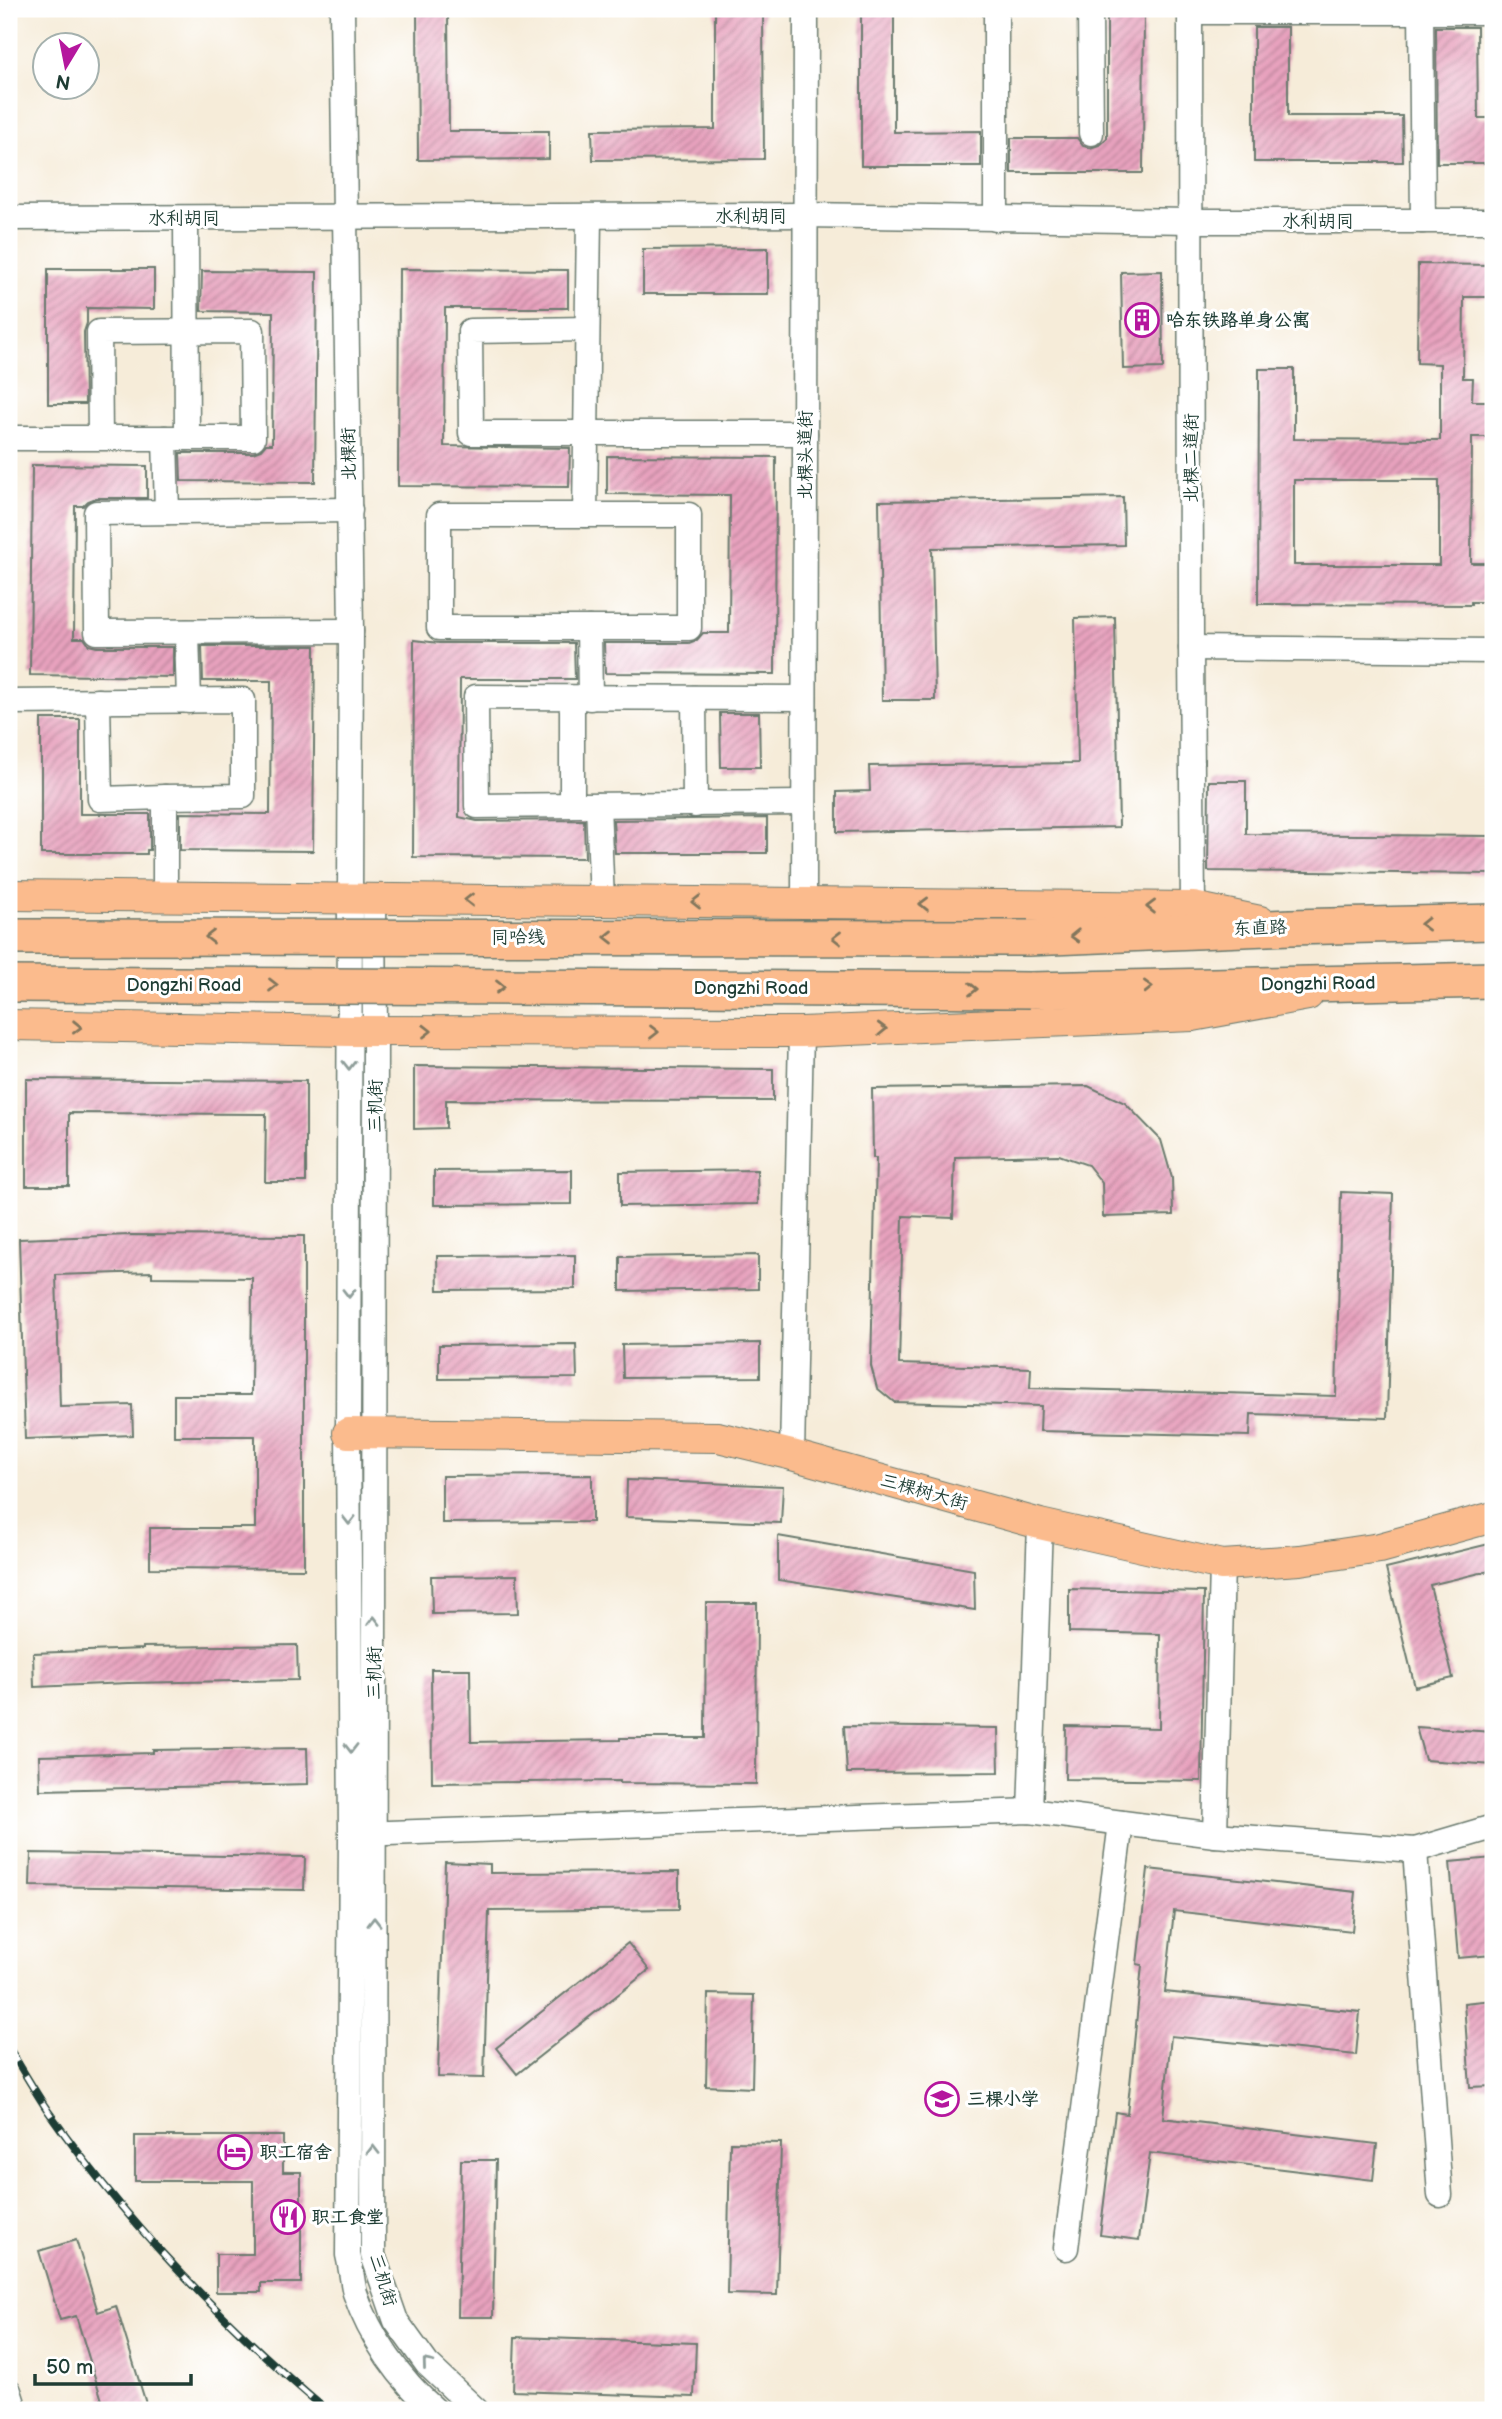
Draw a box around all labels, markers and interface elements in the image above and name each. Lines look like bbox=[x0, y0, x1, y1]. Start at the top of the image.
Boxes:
north arrow bbox=[32, 32, 102, 102]
text: N bbox=[54, 69, 72, 94]
street label: 水利胡同 bbox=[715, 206, 787, 227]
street label: 水利胡同 bbox=[148, 208, 220, 229]
street label: 水利胡同 bbox=[1282, 211, 1354, 232]
building icon: 哈东铁路单身公寓 bbox=[1123, 301, 1161, 339]
place label: 哈东铁路单身公寓 bbox=[1166, 310, 1310, 331]
street label: 北棵头道街 bbox=[795, 410, 816, 500]
street label: 北棵二道街 bbox=[1181, 413, 1202, 503]
street label: 北棵街 bbox=[338, 427, 360, 481]
one-way arrow bbox=[463, 892, 474, 908]
one-way arrow bbox=[691, 894, 701, 910]
one-way arrow bbox=[918, 896, 929, 912]
one-way arrow bbox=[1146, 899, 1156, 915]
one-way arrow bbox=[1419, 916, 1430, 931]
street label: 东直路 bbox=[1233, 917, 1287, 939]
street label: 同哈线 bbox=[491, 927, 545, 948]
one-way arrow bbox=[1069, 928, 1080, 943]
one-way arrow bbox=[205, 929, 215, 945]
one-way arrow bbox=[604, 929, 614, 945]
one-way arrow bbox=[831, 930, 842, 946]
street label: Dongzhi Road bbox=[1260, 972, 1376, 996]
street label: Dongzhi Road bbox=[127, 975, 241, 996]
one-way arrow bbox=[268, 977, 279, 993]
street label: Dongzhi Road bbox=[694, 978, 808, 999]
one-way arrow bbox=[496, 979, 506, 995]
one-way arrow bbox=[1142, 980, 1153, 995]
one-way arrow bbox=[968, 981, 979, 997]
one-way arrow bbox=[72, 1019, 83, 1034]
one-way arrow bbox=[877, 1022, 888, 1037]
one-way arrow bbox=[422, 1023, 433, 1039]
one-way arrow bbox=[650, 1024, 660, 1040]
one-way arrow bbox=[342, 1060, 357, 1071]
street label: 三机街 bbox=[365, 1079, 386, 1133]
one-way arrow bbox=[341, 1288, 357, 1299]
street label: 三棵树大街 bbox=[878, 1470, 970, 1514]
one-way arrow bbox=[341, 1516, 357, 1526]
one-way arrow bbox=[366, 1616, 382, 1626]
street label: 三机街 bbox=[364, 1646, 385, 1700]
one-way arrow bbox=[343, 1743, 359, 1754]
one-way arrow bbox=[366, 1917, 382, 1927]
school or university icon: 三棵小学 bbox=[923, 2080, 961, 2118]
place label: 三棵小学 bbox=[967, 2089, 1039, 2110]
hotel icon: 职工宿舍 bbox=[216, 2133, 254, 2171]
place label: 职工宿舍 bbox=[260, 2142, 332, 2163]
one-way arrow bbox=[365, 2144, 381, 2155]
restaurant icon: 职工食堂 bbox=[269, 2198, 307, 2236]
place label: 职工食堂 bbox=[312, 2207, 384, 2228]
street label: 三机街 bbox=[365, 2251, 401, 2309]
scale bar bbox=[35, 2342, 191, 2386]
text: 50 m bbox=[46, 2355, 93, 2380]
one-way arrow bbox=[423, 2358, 435, 2371]

